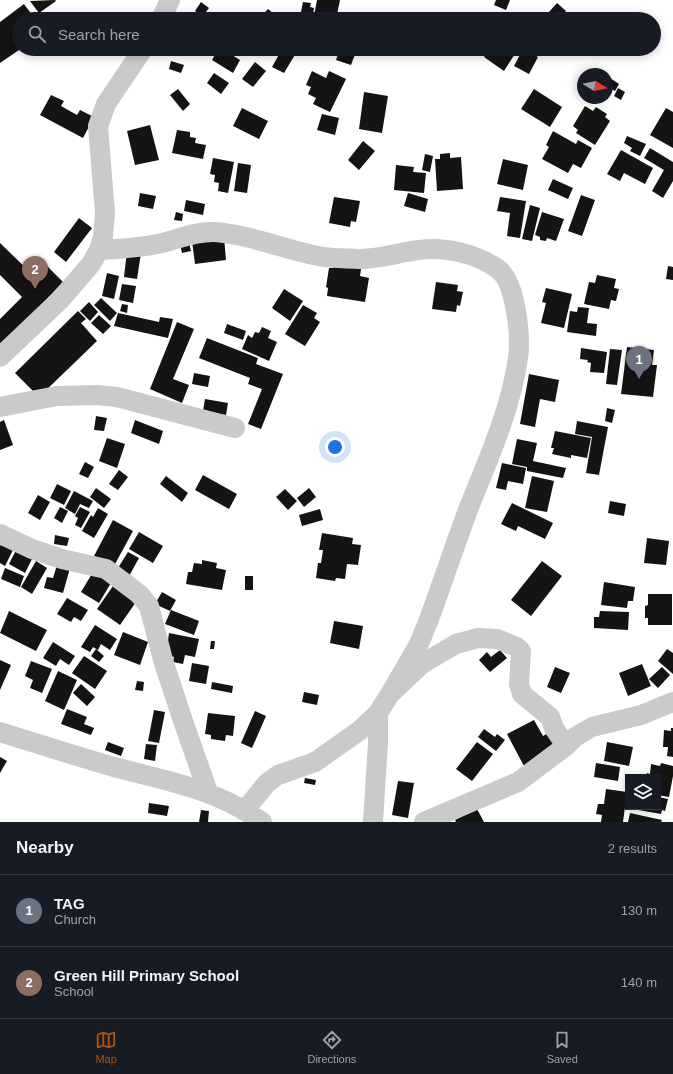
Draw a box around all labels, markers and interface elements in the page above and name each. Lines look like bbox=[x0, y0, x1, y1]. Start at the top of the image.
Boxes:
search box bbox=[12, 12, 661, 56]
icon: search bbox=[26, 23, 48, 45]
text: Search here bbox=[58, 26, 140, 43]
north arrow bbox=[577, 68, 613, 104]
pin: 2 bbox=[22, 256, 48, 289]
pin: 1 bbox=[626, 346, 652, 379]
your location bbox=[325, 437, 345, 457]
map controls bbox=[625, 774, 661, 810]
button: layers bbox=[625, 774, 661, 810]
text: Nearby bbox=[16, 838, 74, 857]
text: 2 results bbox=[608, 841, 657, 856]
text: TAG bbox=[54, 895, 85, 912]
text: 1 bbox=[25, 903, 33, 918]
text: 130 m bbox=[621, 903, 657, 918]
text: Church bbox=[54, 912, 96, 927]
text: Green Hill Primary School bbox=[54, 967, 239, 984]
text: 2 bbox=[25, 975, 33, 990]
text: 140 m bbox=[621, 975, 657, 990]
text: School bbox=[54, 984, 94, 999]
tab: Map bbox=[95, 1029, 117, 1065]
tab: Directions bbox=[307, 1029, 356, 1065]
tab: Saved bbox=[547, 1029, 578, 1065]

